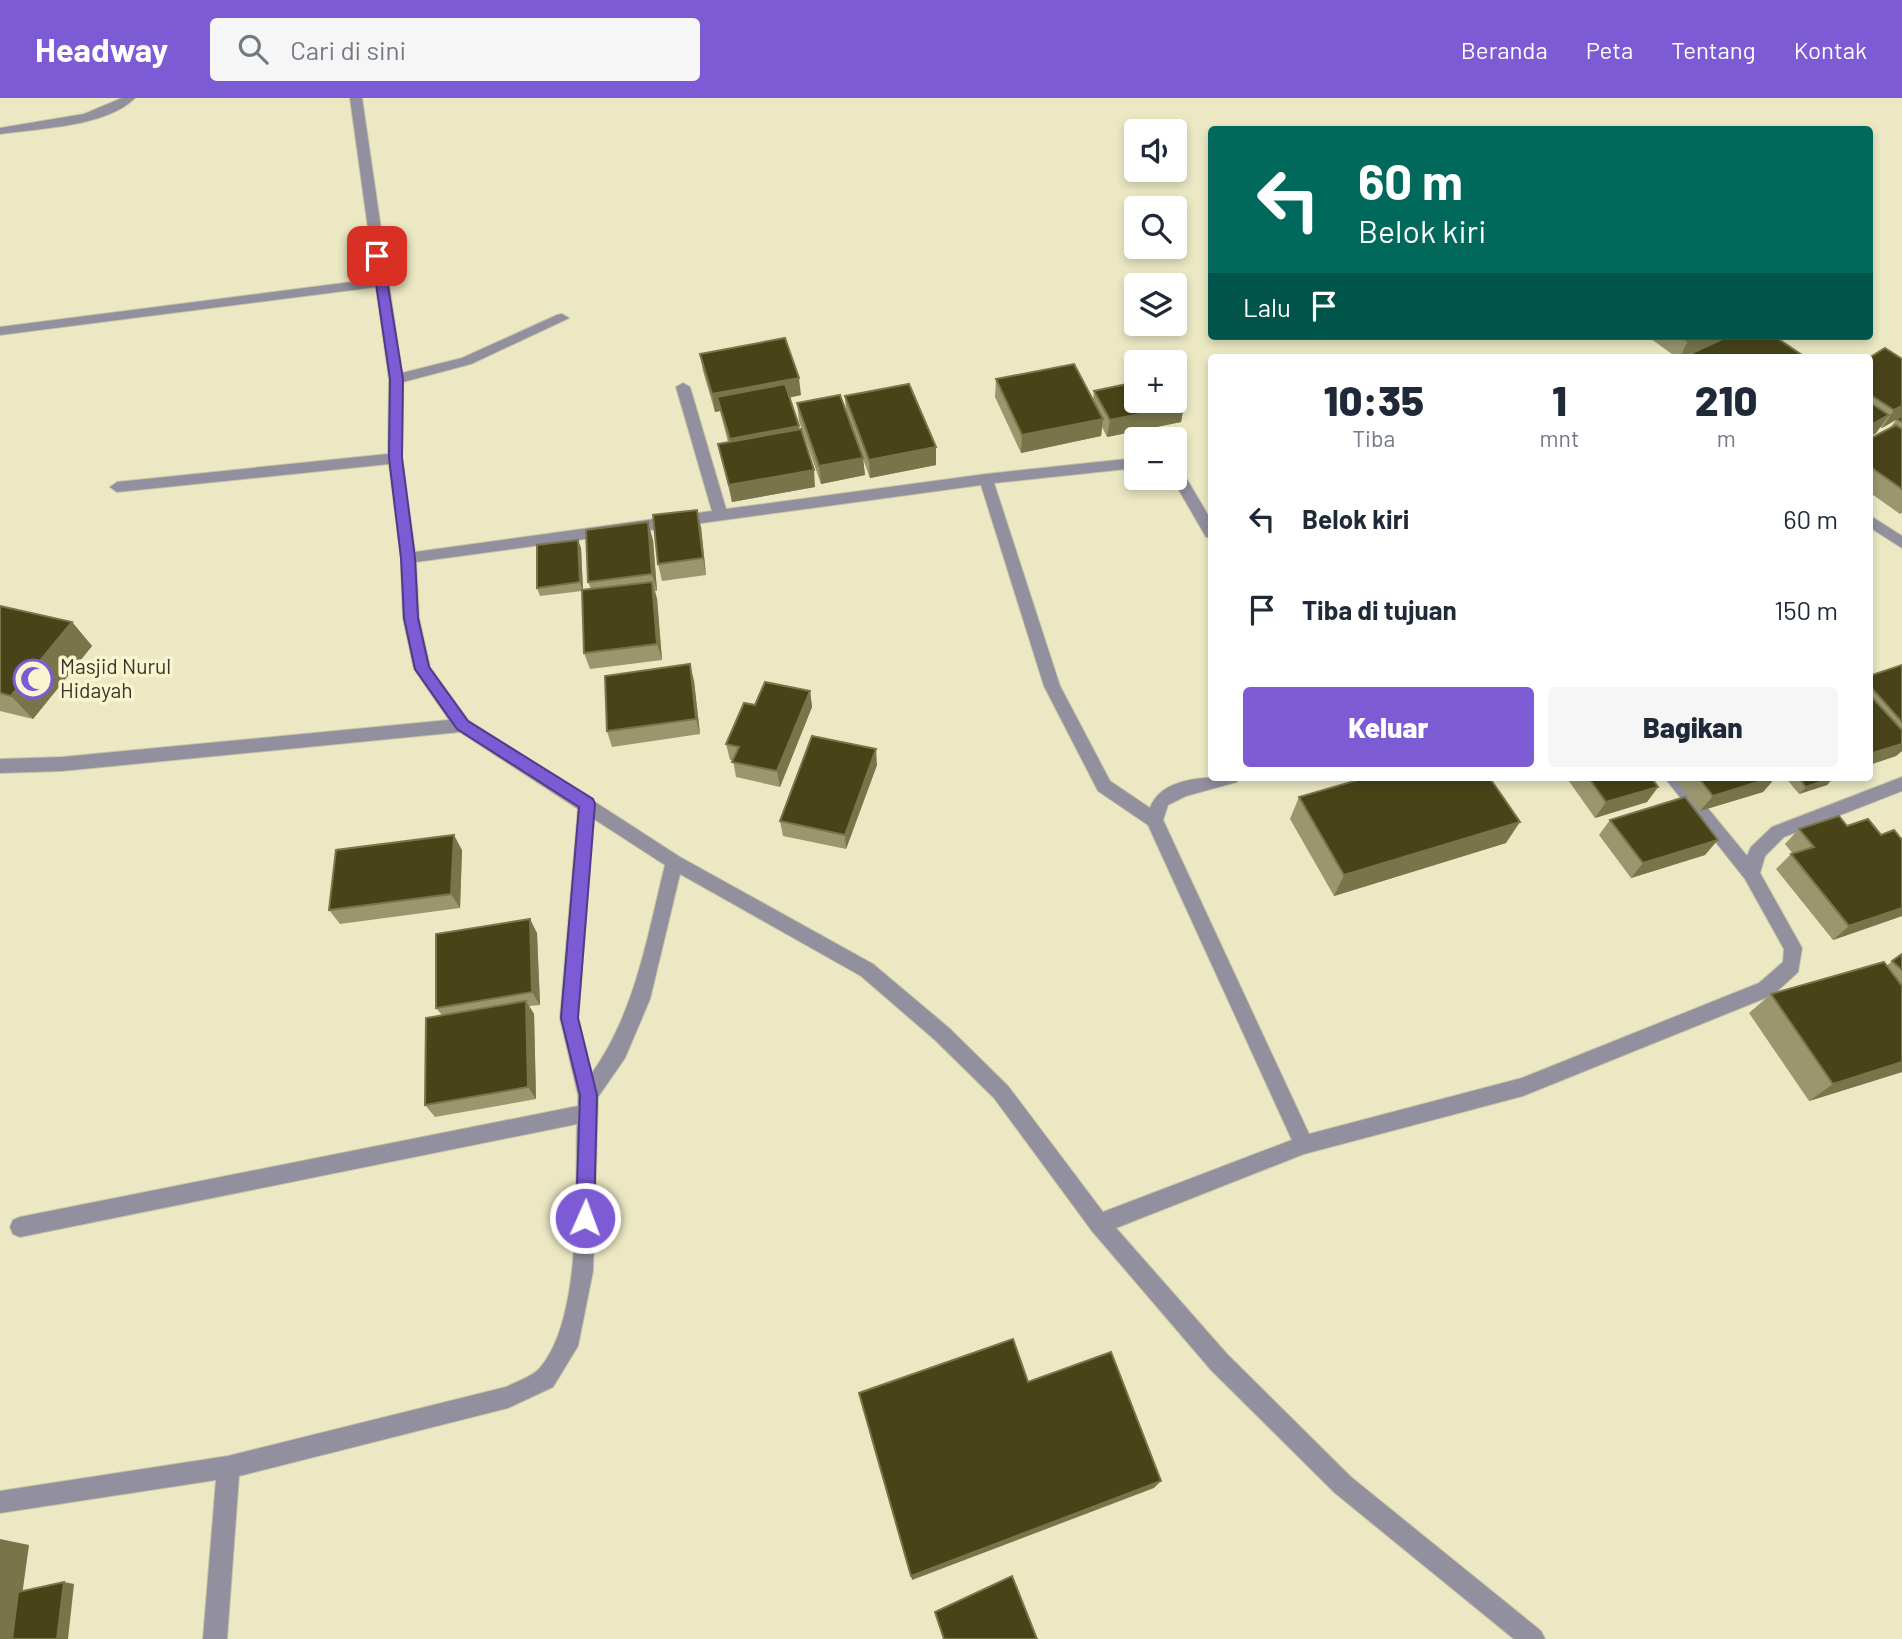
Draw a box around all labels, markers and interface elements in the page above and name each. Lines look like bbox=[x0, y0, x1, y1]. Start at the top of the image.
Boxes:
search box bbox=[210, 18, 700, 81]
text: Headway bbox=[35, 29, 168, 69]
icon: search bbox=[234, 30, 272, 68]
text: Cari di sini bbox=[290, 34, 406, 65]
text: Beranda bbox=[1461, 35, 1548, 64]
text: Peta bbox=[1586, 35, 1633, 64]
text: Tentang bbox=[1671, 35, 1756, 64]
text: Kontak bbox=[1794, 35, 1867, 64]
map controls bbox=[1124, 119, 1187, 490]
button: sound bbox=[1124, 119, 1187, 182]
text: 60 m bbox=[1358, 151, 1463, 210]
icon: left bbox=[1243, 154, 1334, 245]
button: search bbox=[1124, 196, 1187, 259]
text: Belok kiri bbox=[1358, 211, 1486, 249]
pin bbox=[347, 226, 407, 286]
icon: arrive bbox=[358, 237, 396, 275]
button: layers bbox=[1124, 273, 1187, 336]
icon: arrive bbox=[1305, 287, 1343, 325]
text: Lalu bbox=[1243, 291, 1291, 322]
button: + bbox=[1124, 350, 1187, 413]
text: 10:35 bbox=[1324, 374, 1424, 424]
text: 1 bbox=[1552, 374, 1567, 424]
text: 210 bbox=[1695, 374, 1757, 424]
text: Tiba bbox=[1352, 424, 1395, 452]
text: mnt bbox=[1540, 424, 1579, 452]
text: m bbox=[1717, 424, 1736, 452]
button: − bbox=[1124, 427, 1187, 490]
icon: left bbox=[1243, 500, 1281, 538]
text: Belok kiri bbox=[1302, 503, 1409, 534]
text: 60 m bbox=[1783, 503, 1838, 534]
icon: arrive bbox=[1243, 591, 1281, 629]
text: Tiba di tujuan bbox=[1302, 594, 1457, 625]
text: 150 m bbox=[1774, 594, 1838, 625]
place label: Masjid Nurul Hidayah bbox=[60, 653, 171, 702]
mosque icon: Masjid Nurul Hidayah bbox=[12, 658, 54, 700]
button: Keluar bbox=[1243, 687, 1534, 767]
button: Bagikan bbox=[1548, 687, 1838, 767]
position arrow bbox=[548, 1181, 622, 1255]

